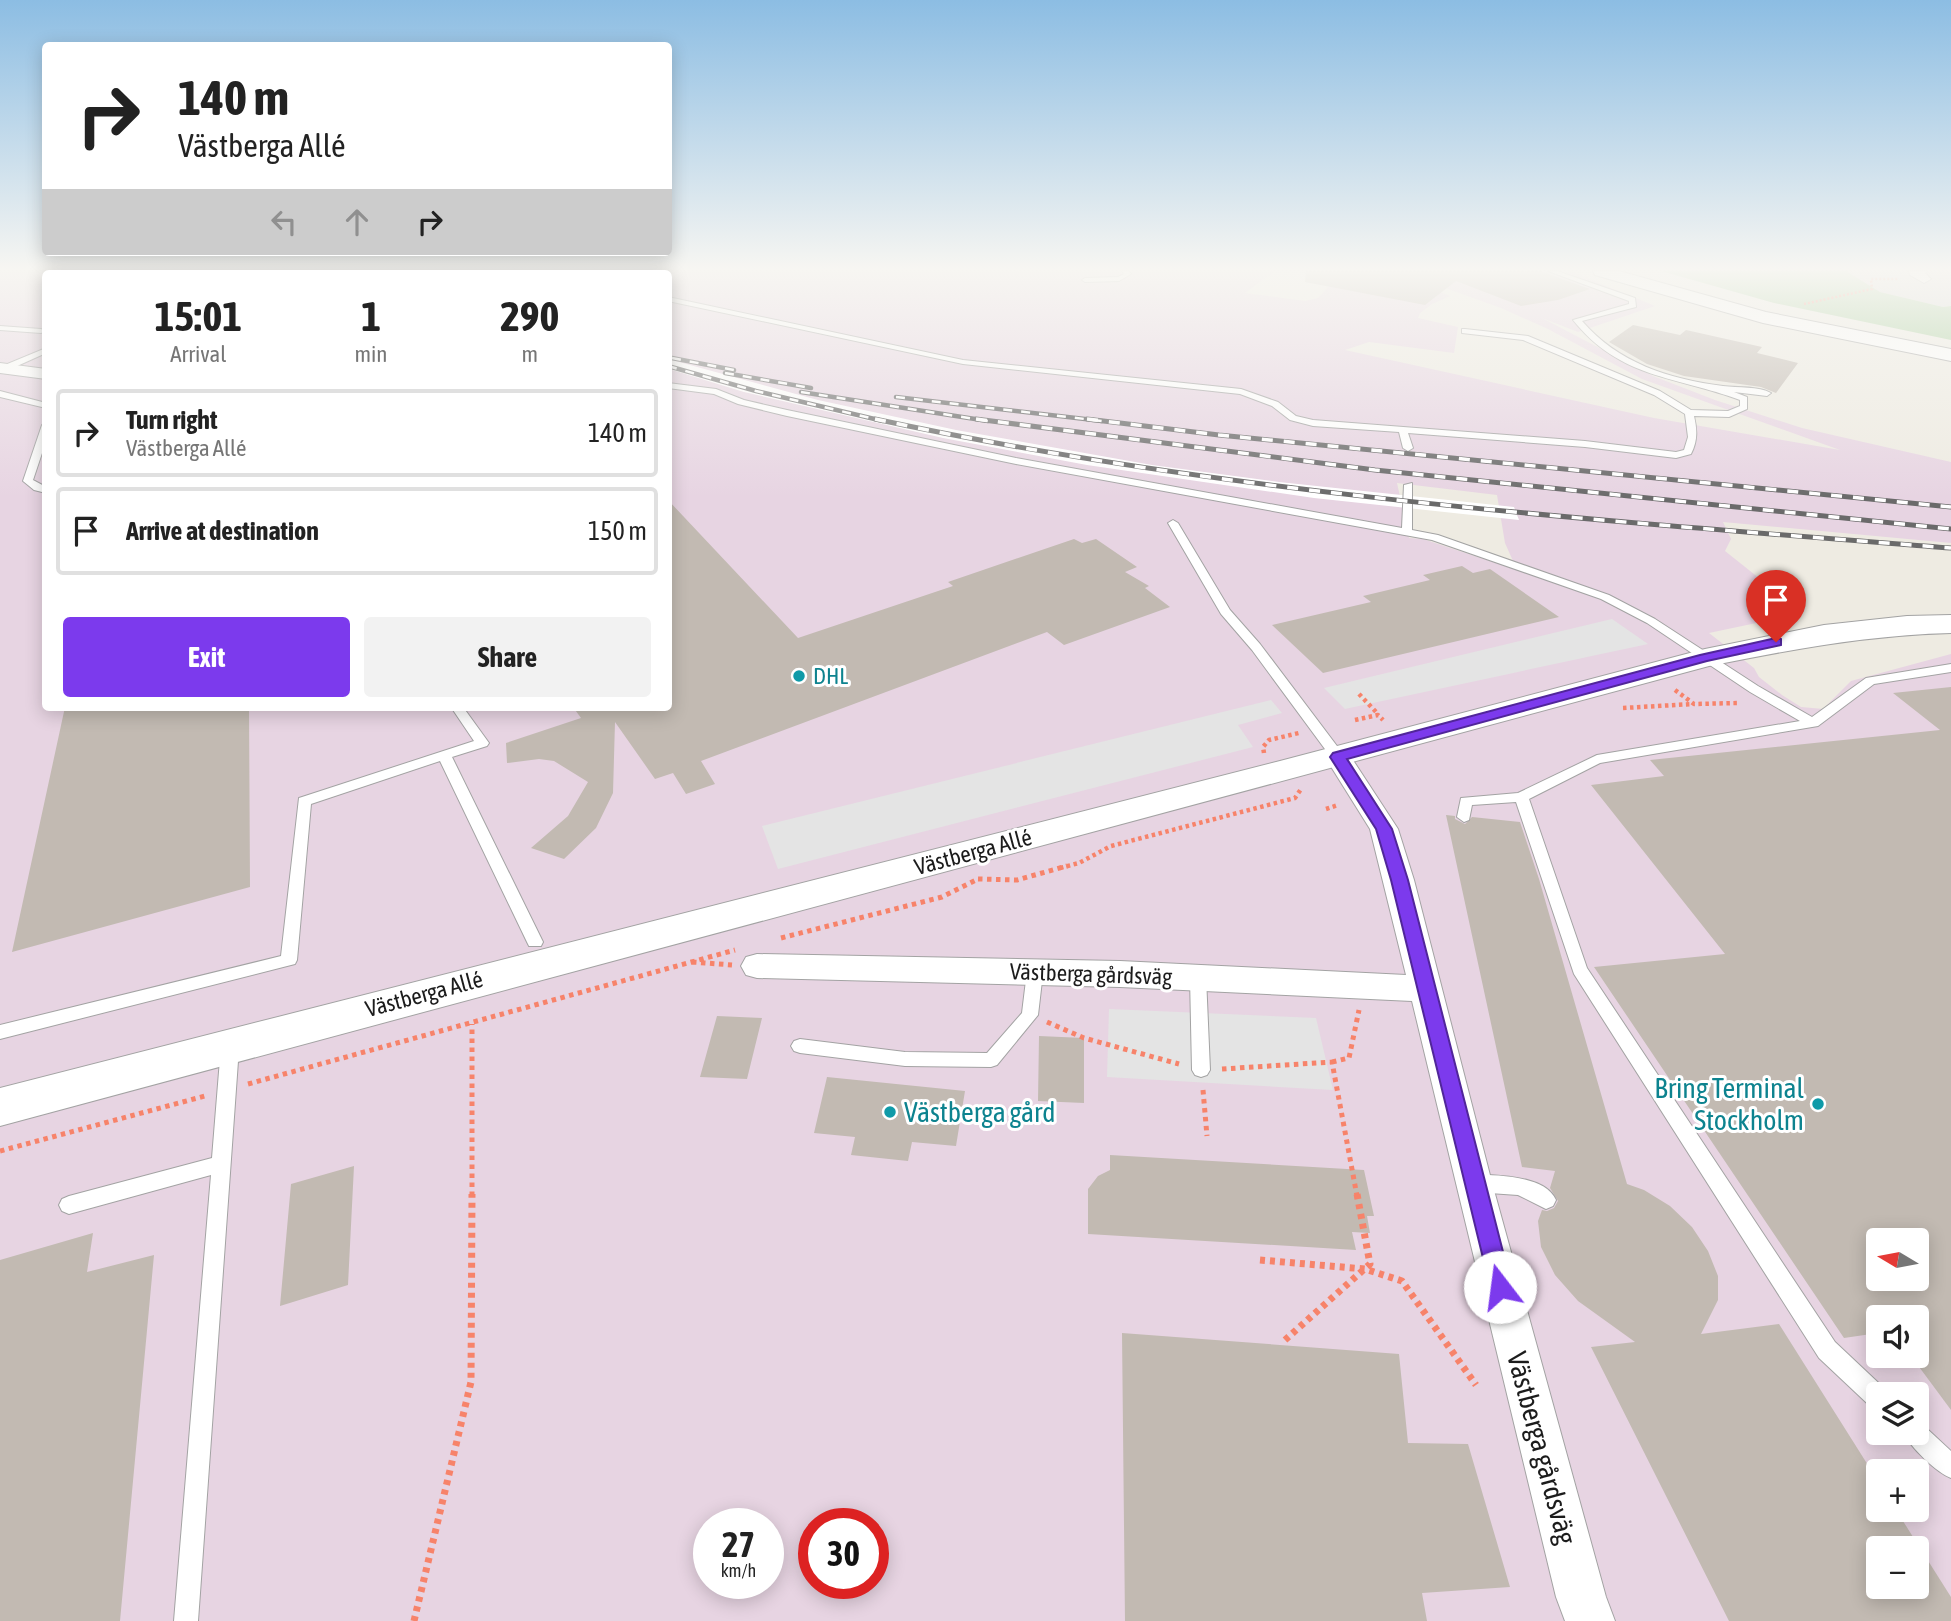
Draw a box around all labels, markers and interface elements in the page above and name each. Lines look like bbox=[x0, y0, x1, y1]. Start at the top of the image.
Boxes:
text: 140 m bbox=[178, 69, 289, 125]
icon: right bbox=[63, 70, 154, 161]
text: Västberga Allé bbox=[178, 127, 346, 164]
icon: left bbox=[265, 203, 303, 241]
icon: ahead bbox=[338, 203, 376, 241]
icon: right bbox=[411, 203, 449, 241]
text: 15:01 bbox=[155, 292, 242, 340]
text: 1 bbox=[361, 292, 381, 340]
text: 290 bbox=[500, 292, 559, 340]
text: Arrival bbox=[170, 341, 226, 367]
text: min bbox=[355, 341, 388, 367]
text: m bbox=[521, 341, 538, 367]
text: Turn right bbox=[126, 405, 217, 435]
icon: right bbox=[67, 414, 105, 452]
text: 140 m bbox=[588, 418, 647, 448]
text: Västberga Allé bbox=[126, 435, 246, 461]
icon: arrive bbox=[67, 512, 105, 550]
text: Arrive at destination bbox=[126, 516, 319, 546]
text: 150 m bbox=[588, 516, 647, 546]
pin bbox=[1746, 570, 1806, 642]
icon: arrive bbox=[1757, 581, 1795, 619]
button: Exit bbox=[63, 617, 350, 697]
button: Share bbox=[364, 617, 651, 697]
place label: DHL bbox=[813, 663, 848, 689]
marker: DHL bbox=[791, 668, 807, 684]
street label: Västberga Allé bbox=[911, 824, 1035, 880]
street label: Västberga gårdsväg bbox=[1009, 958, 1173, 990]
street label: Västberga Allé bbox=[362, 966, 486, 1022]
place label: Bring Terminal Stockholm bbox=[1654, 1072, 1805, 1136]
place label: Västberga gård bbox=[904, 1096, 1056, 1128]
marker: Bring Terminal Stockholm bbox=[1810, 1096, 1826, 1112]
marker: Västberga gård bbox=[882, 1104, 898, 1120]
north arrow bbox=[1866, 1228, 1928, 1292]
map controls bbox=[1866, 1228, 1929, 1599]
position arrow bbox=[1463, 1250, 1537, 1324]
button: sound bbox=[1866, 1305, 1929, 1368]
street label: Västberga gårdsväg bbox=[1501, 1348, 1583, 1548]
button: layers bbox=[1866, 1382, 1929, 1445]
button: + bbox=[1866, 1459, 1929, 1522]
speed limit sign: 30 bbox=[798, 1508, 889, 1599]
text: 27 bbox=[722, 1524, 755, 1564]
button: − bbox=[1866, 1536, 1929, 1599]
text: km/h bbox=[721, 1560, 756, 1581]

